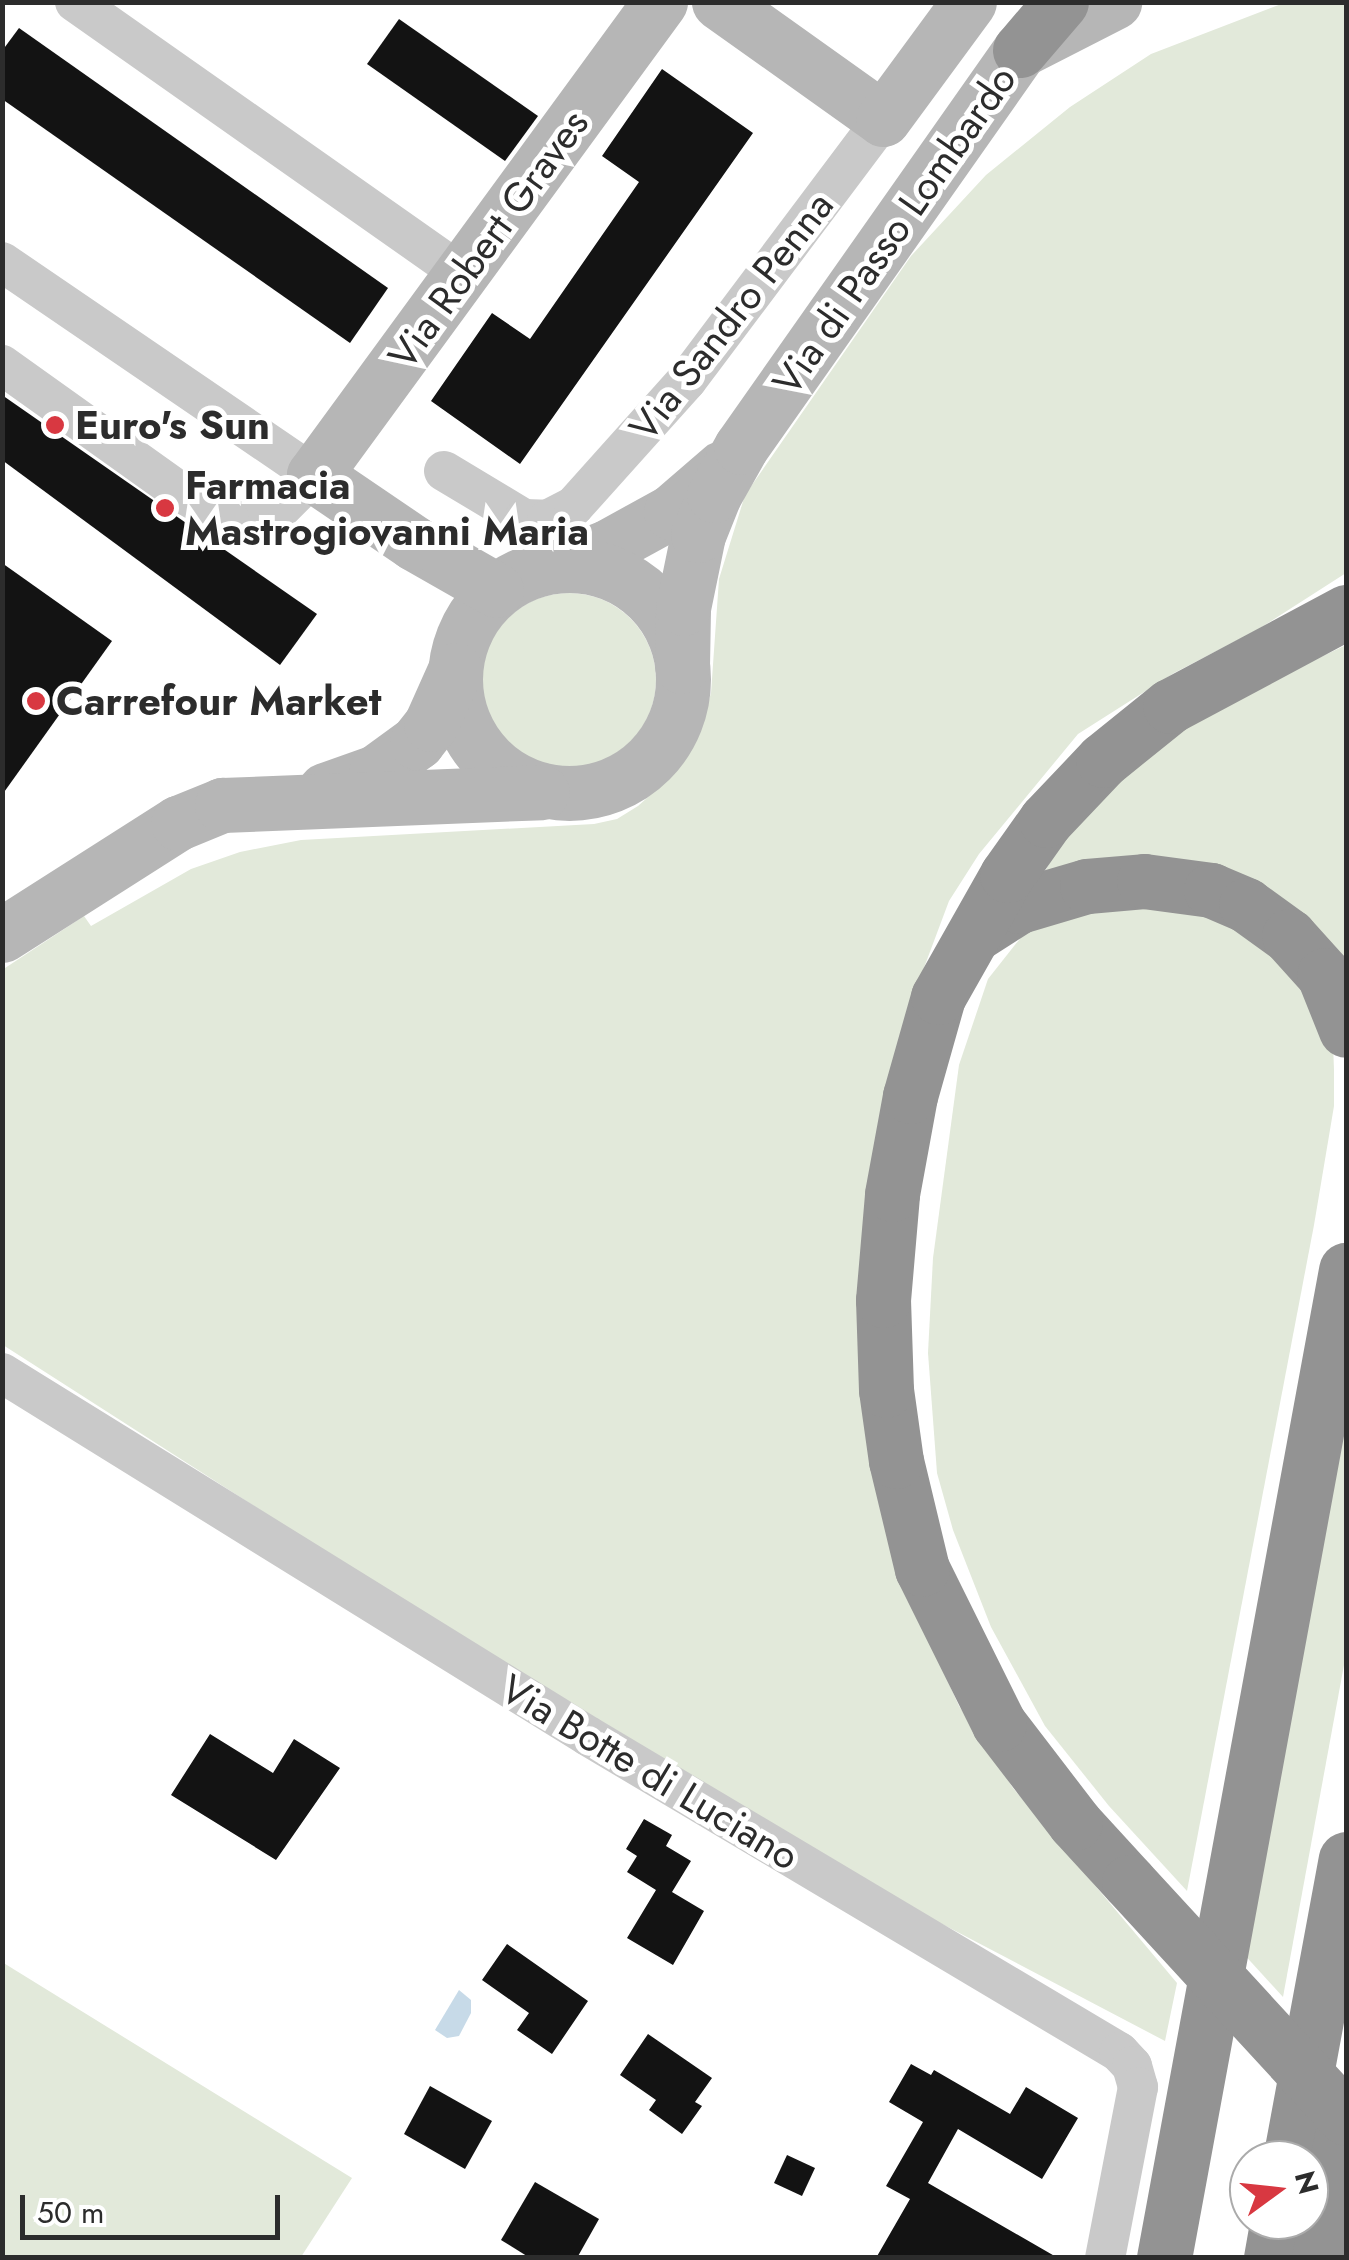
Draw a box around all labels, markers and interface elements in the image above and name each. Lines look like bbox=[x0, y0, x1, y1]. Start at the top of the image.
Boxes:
street label: Via di Passo Lombardo bbox=[762, 56, 1026, 404]
street label: Via Robert Graves bbox=[378, 100, 598, 378]
street label: Via Sandro Penna bbox=[619, 182, 843, 450]
place label: Euro's Sun bbox=[75, 401, 270, 449]
marker: Euro's Sun bbox=[44, 414, 66, 436]
place label: Farmacia Mastrogiovanni Maria bbox=[185, 461, 589, 555]
marker: Farmacia Mastrogiovanni Maria bbox=[154, 497, 176, 519]
place label: Carrefour Market bbox=[56, 677, 381, 725]
marker: Carrefour Market bbox=[25, 690, 47, 712]
street label: Via Botte di Luciano bbox=[492, 1664, 808, 1880]
north arrow bbox=[1229, 2140, 1329, 2240]
text: N bbox=[1284, 2167, 1329, 2199]
scale bar bbox=[25, 2175, 285, 2237]
text: 50 m bbox=[37, 2191, 104, 2234]

